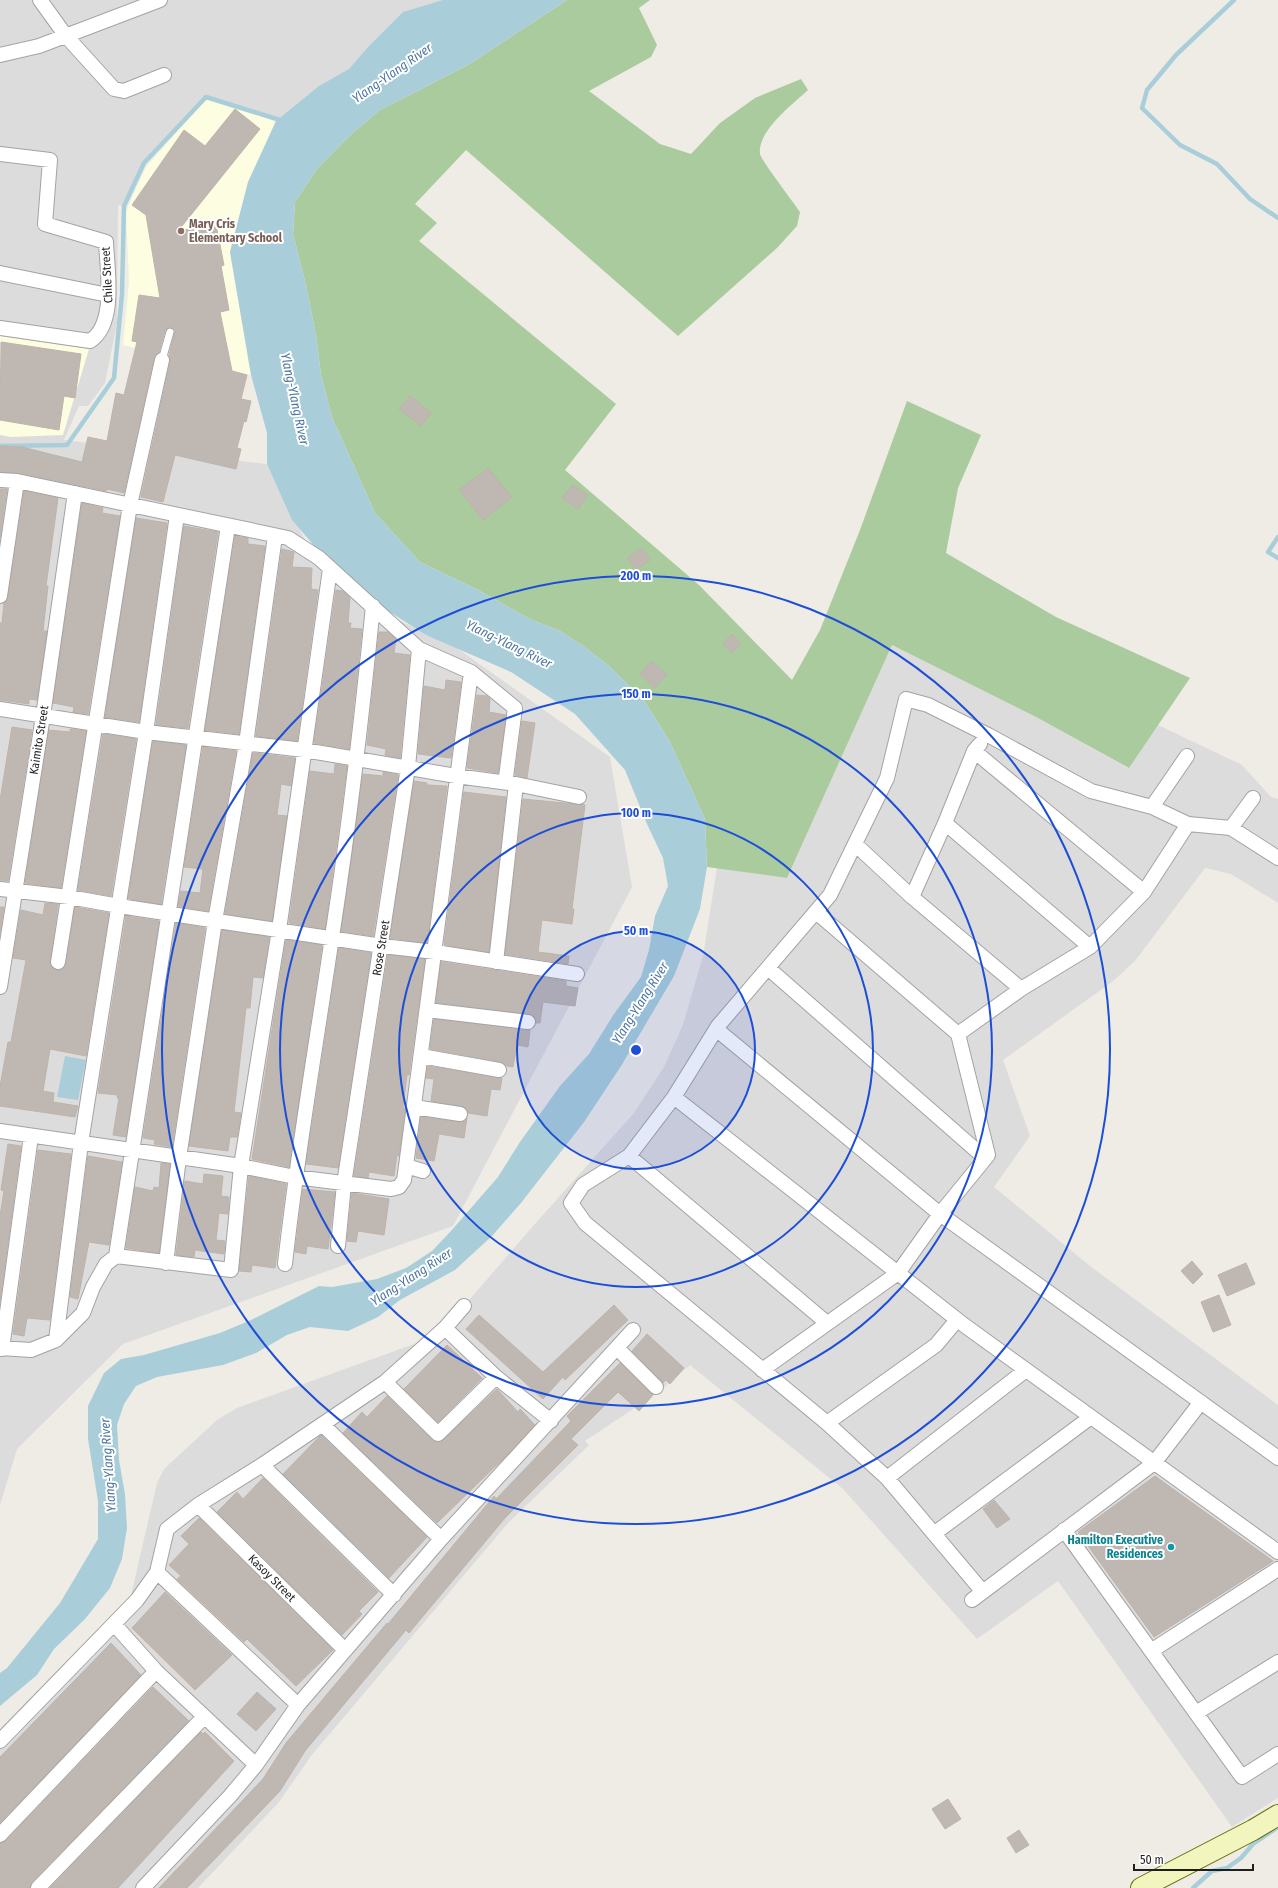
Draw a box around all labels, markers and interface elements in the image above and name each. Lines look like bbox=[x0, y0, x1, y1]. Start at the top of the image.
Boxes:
water label: Ylang-Ylang River bbox=[349, 40, 435, 106]
place label: Mary Cris Elementary School bbox=[189, 217, 283, 245]
marker: Mary Cris Elementary School bbox=[176, 226, 186, 236]
street label: Chile Street bbox=[99, 246, 115, 304]
water label: Ylang-Ylang River bbox=[278, 352, 312, 447]
text: 200 m bbox=[620, 569, 651, 583]
water label: Ylang-Ylang River bbox=[464, 617, 555, 671]
text: 150 m bbox=[621, 687, 651, 701]
street label: Kaimito Street bbox=[27, 704, 51, 776]
text: 100 m bbox=[621, 806, 651, 820]
street label: Rose Street bbox=[370, 919, 392, 977]
text: 50 m bbox=[624, 924, 648, 938]
water label: Ylang-Ylang River bbox=[609, 959, 671, 1047]
centre of rings bbox=[629, 1043, 643, 1057]
water label: Ylang-Ylang River bbox=[368, 1245, 455, 1309]
water label: Ylang-Ylang River bbox=[97, 1417, 119, 1512]
place label: Hamilton Executive Residences bbox=[1068, 1533, 1164, 1561]
marker: Hamilton Executive Residences bbox=[1166, 1542, 1176, 1552]
street label: Kasoy Street bbox=[245, 1551, 299, 1605]
scale bar bbox=[1134, 1846, 1253, 1872]
text: 50 m bbox=[1140, 1853, 1164, 1867]

